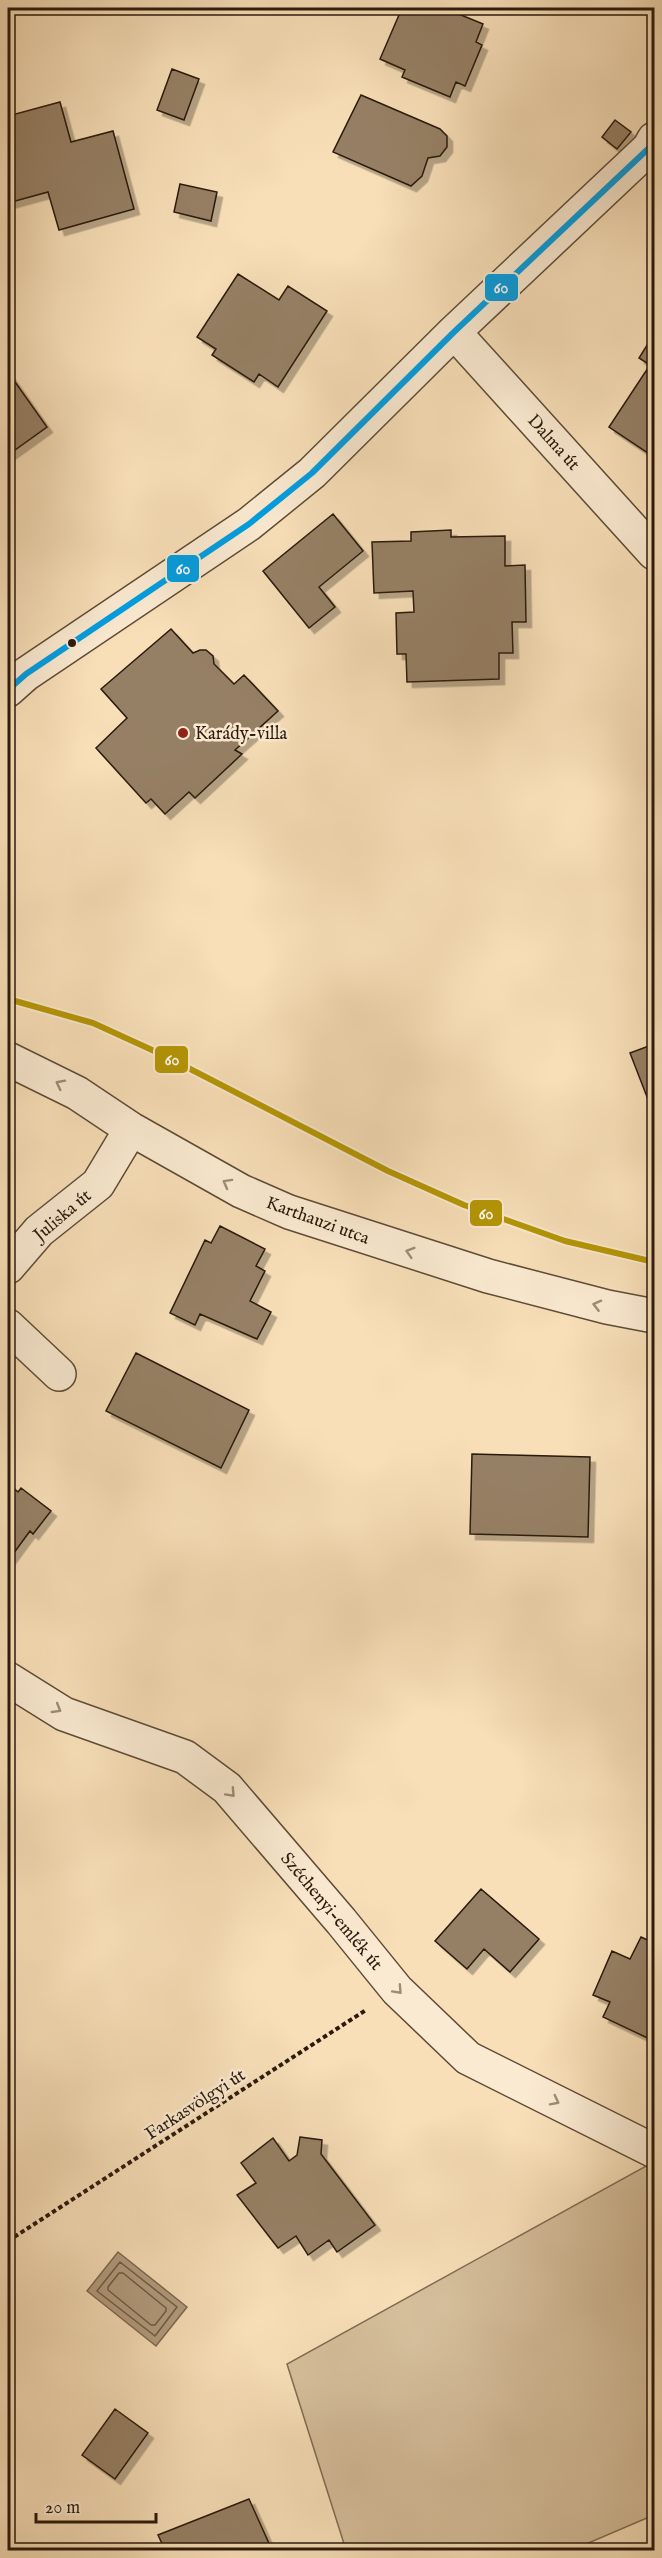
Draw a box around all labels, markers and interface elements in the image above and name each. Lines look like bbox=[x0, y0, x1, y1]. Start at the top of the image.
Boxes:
line badge: 60 bbox=[484, 273, 519, 302]
text: 60 bbox=[494, 279, 508, 299]
street label: Dalma út bbox=[521, 410, 584, 476]
line badge: 60 bbox=[166, 554, 200, 583]
text: 60 bbox=[176, 560, 190, 580]
unlabelled marker bbox=[66, 637, 78, 649]
place label: Karády-villa bbox=[195, 723, 288, 746]
marker: Karády-villa bbox=[176, 726, 190, 740]
line badge: 60 bbox=[154, 1045, 189, 1074]
text: 60 bbox=[165, 1051, 179, 1071]
one-way arrow bbox=[55, 1080, 66, 1091]
one-way arrow bbox=[223, 1179, 233, 1190]
street label: Juliska út bbox=[28, 1185, 97, 1248]
street label: Karthauzi utca bbox=[263, 1192, 373, 1251]
line badge: 60 bbox=[469, 1199, 503, 1227]
text: 60 bbox=[479, 1205, 493, 1225]
one-way arrow bbox=[405, 1246, 416, 1259]
one-way arrow bbox=[592, 1299, 602, 1312]
one-way arrow bbox=[51, 1702, 61, 1714]
one-way arrow bbox=[224, 1787, 235, 1797]
street label: Széchenyi-emlék út bbox=[275, 1848, 387, 1976]
one-way arrow bbox=[391, 1983, 402, 1994]
street label: Farkasvölgyi út bbox=[141, 2064, 250, 2146]
one-way arrow bbox=[549, 2094, 560, 2106]
scale bar bbox=[36, 2486, 156, 2524]
text: 20 m bbox=[45, 2497, 80, 2520]

